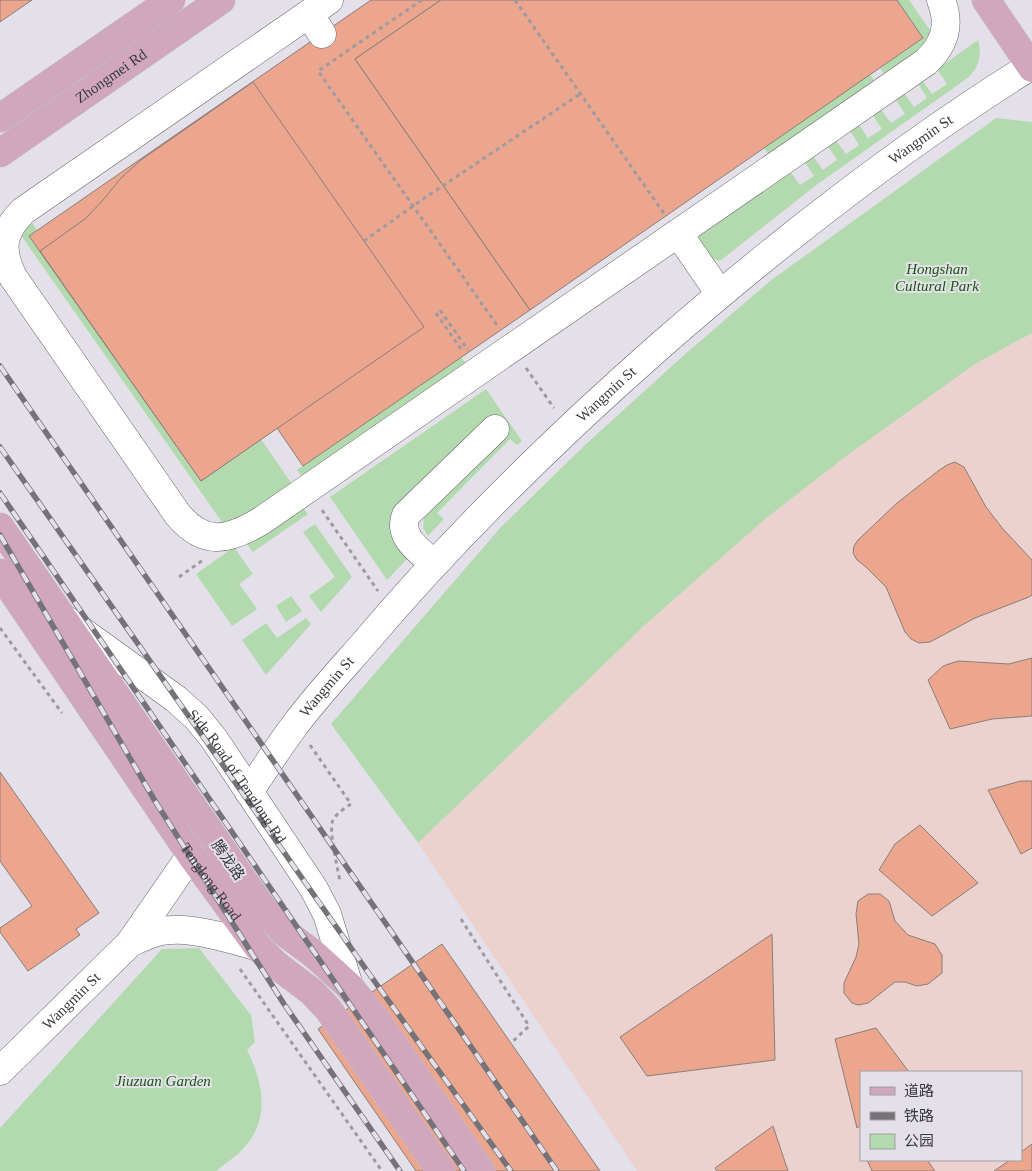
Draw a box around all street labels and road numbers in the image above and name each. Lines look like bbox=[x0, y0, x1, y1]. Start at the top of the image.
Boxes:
street label: Zhongmei Rd bbox=[72, 46, 150, 106]
street label: Wangmin St bbox=[886, 111, 956, 167]
street label: Wangmin St bbox=[573, 363, 640, 425]
street label: Wangmin St bbox=[296, 652, 357, 720]
street label: Side Road of Tenglong Rd bbox=[185, 706, 290, 847]
street label: 腾龙路 bbox=[209, 836, 248, 883]
street label: Tenglong Road bbox=[177, 840, 244, 924]
street label: Wangmin St bbox=[39, 969, 104, 1033]

